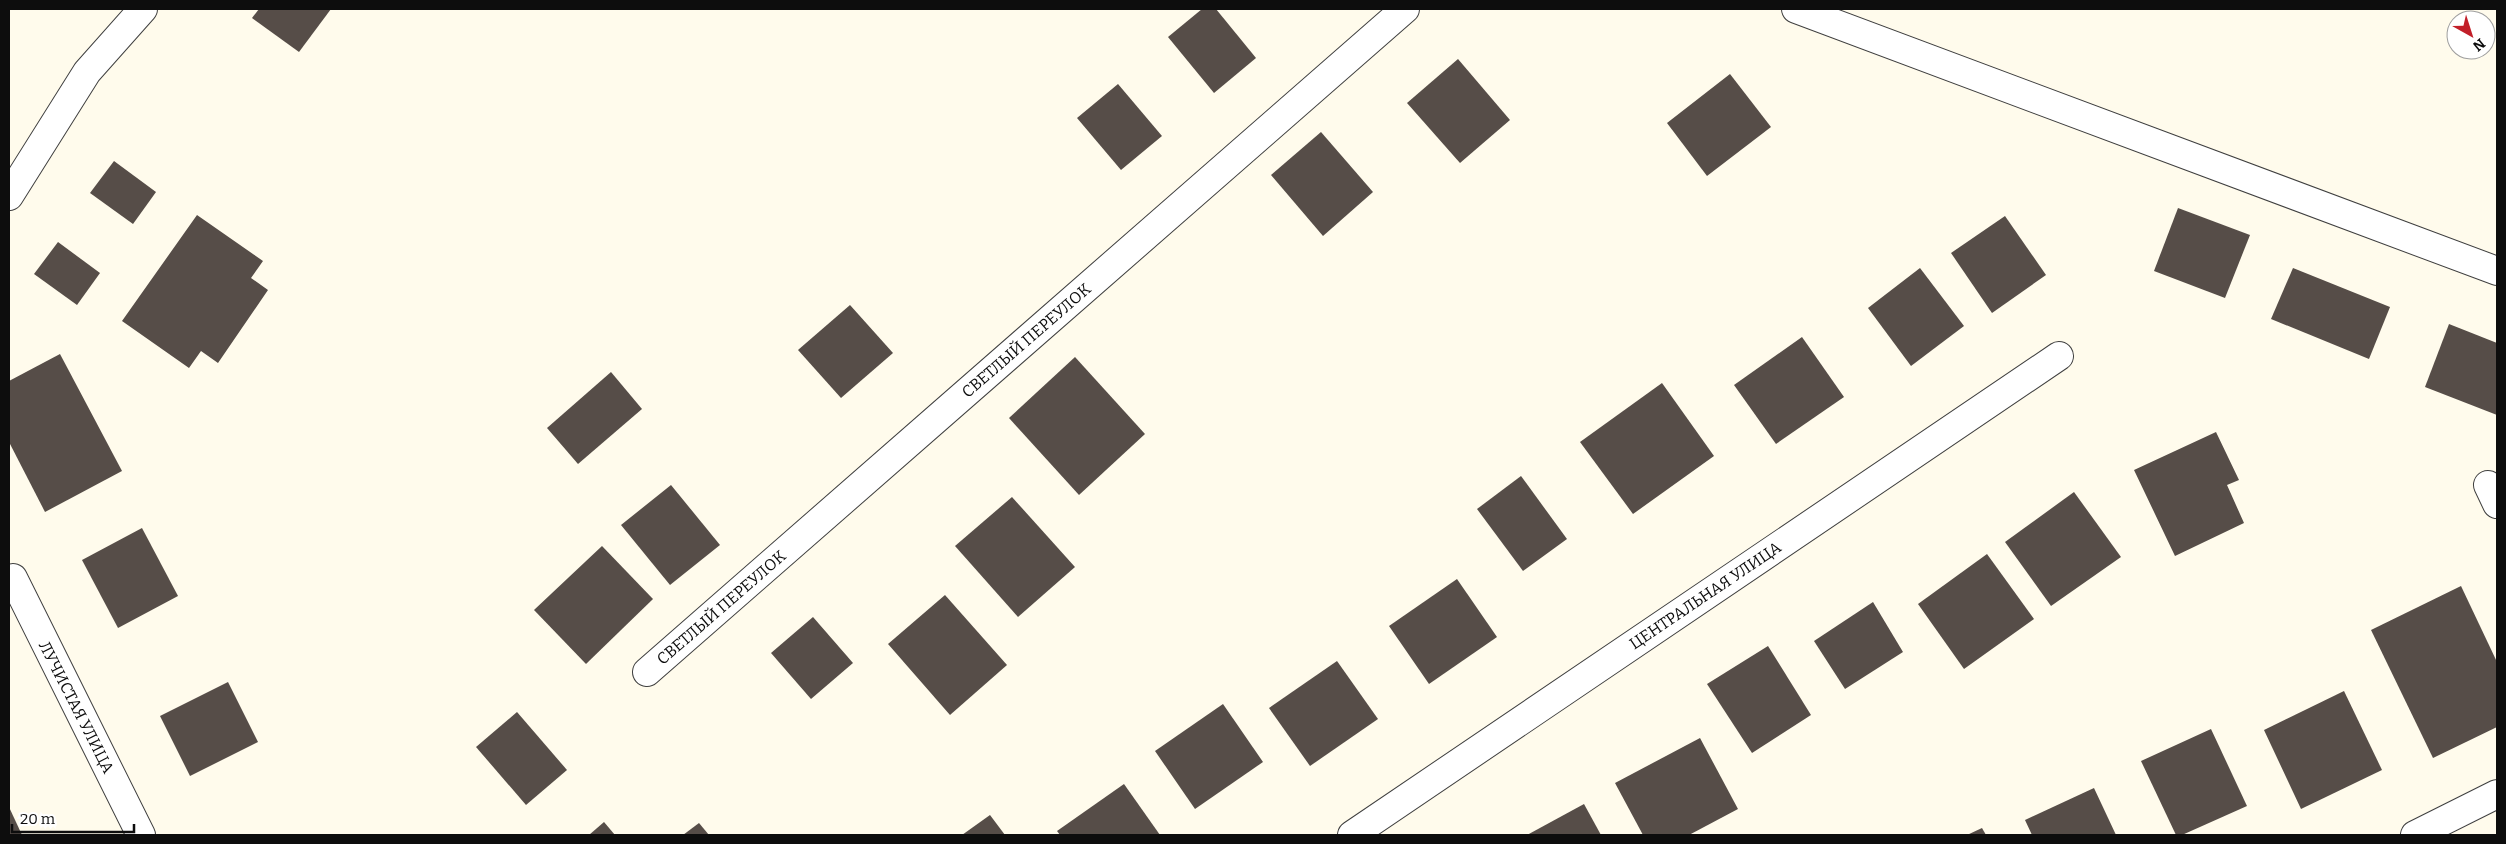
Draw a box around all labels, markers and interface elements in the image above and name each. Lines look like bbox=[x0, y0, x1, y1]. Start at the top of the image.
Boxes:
north arrow bbox=[2446, 10, 2496, 60]
text: N bbox=[2469, 35, 2488, 55]
street label: СВЕТЛЫЙ ПЕРЕУЛОК bbox=[957, 278, 1095, 402]
street label: ЦЕНТРАЛЬНАЯ УЛИЦА bbox=[1626, 537, 1785, 653]
street label: СВЕТЛЫЙ ПЕРЕУЛОК bbox=[652, 545, 790, 669]
street label: ЛУЧИСТАЯ УЛИЦА bbox=[35, 638, 118, 777]
scale bar bbox=[12, 802, 135, 834]
text: 20 m bbox=[20, 810, 56, 828]

